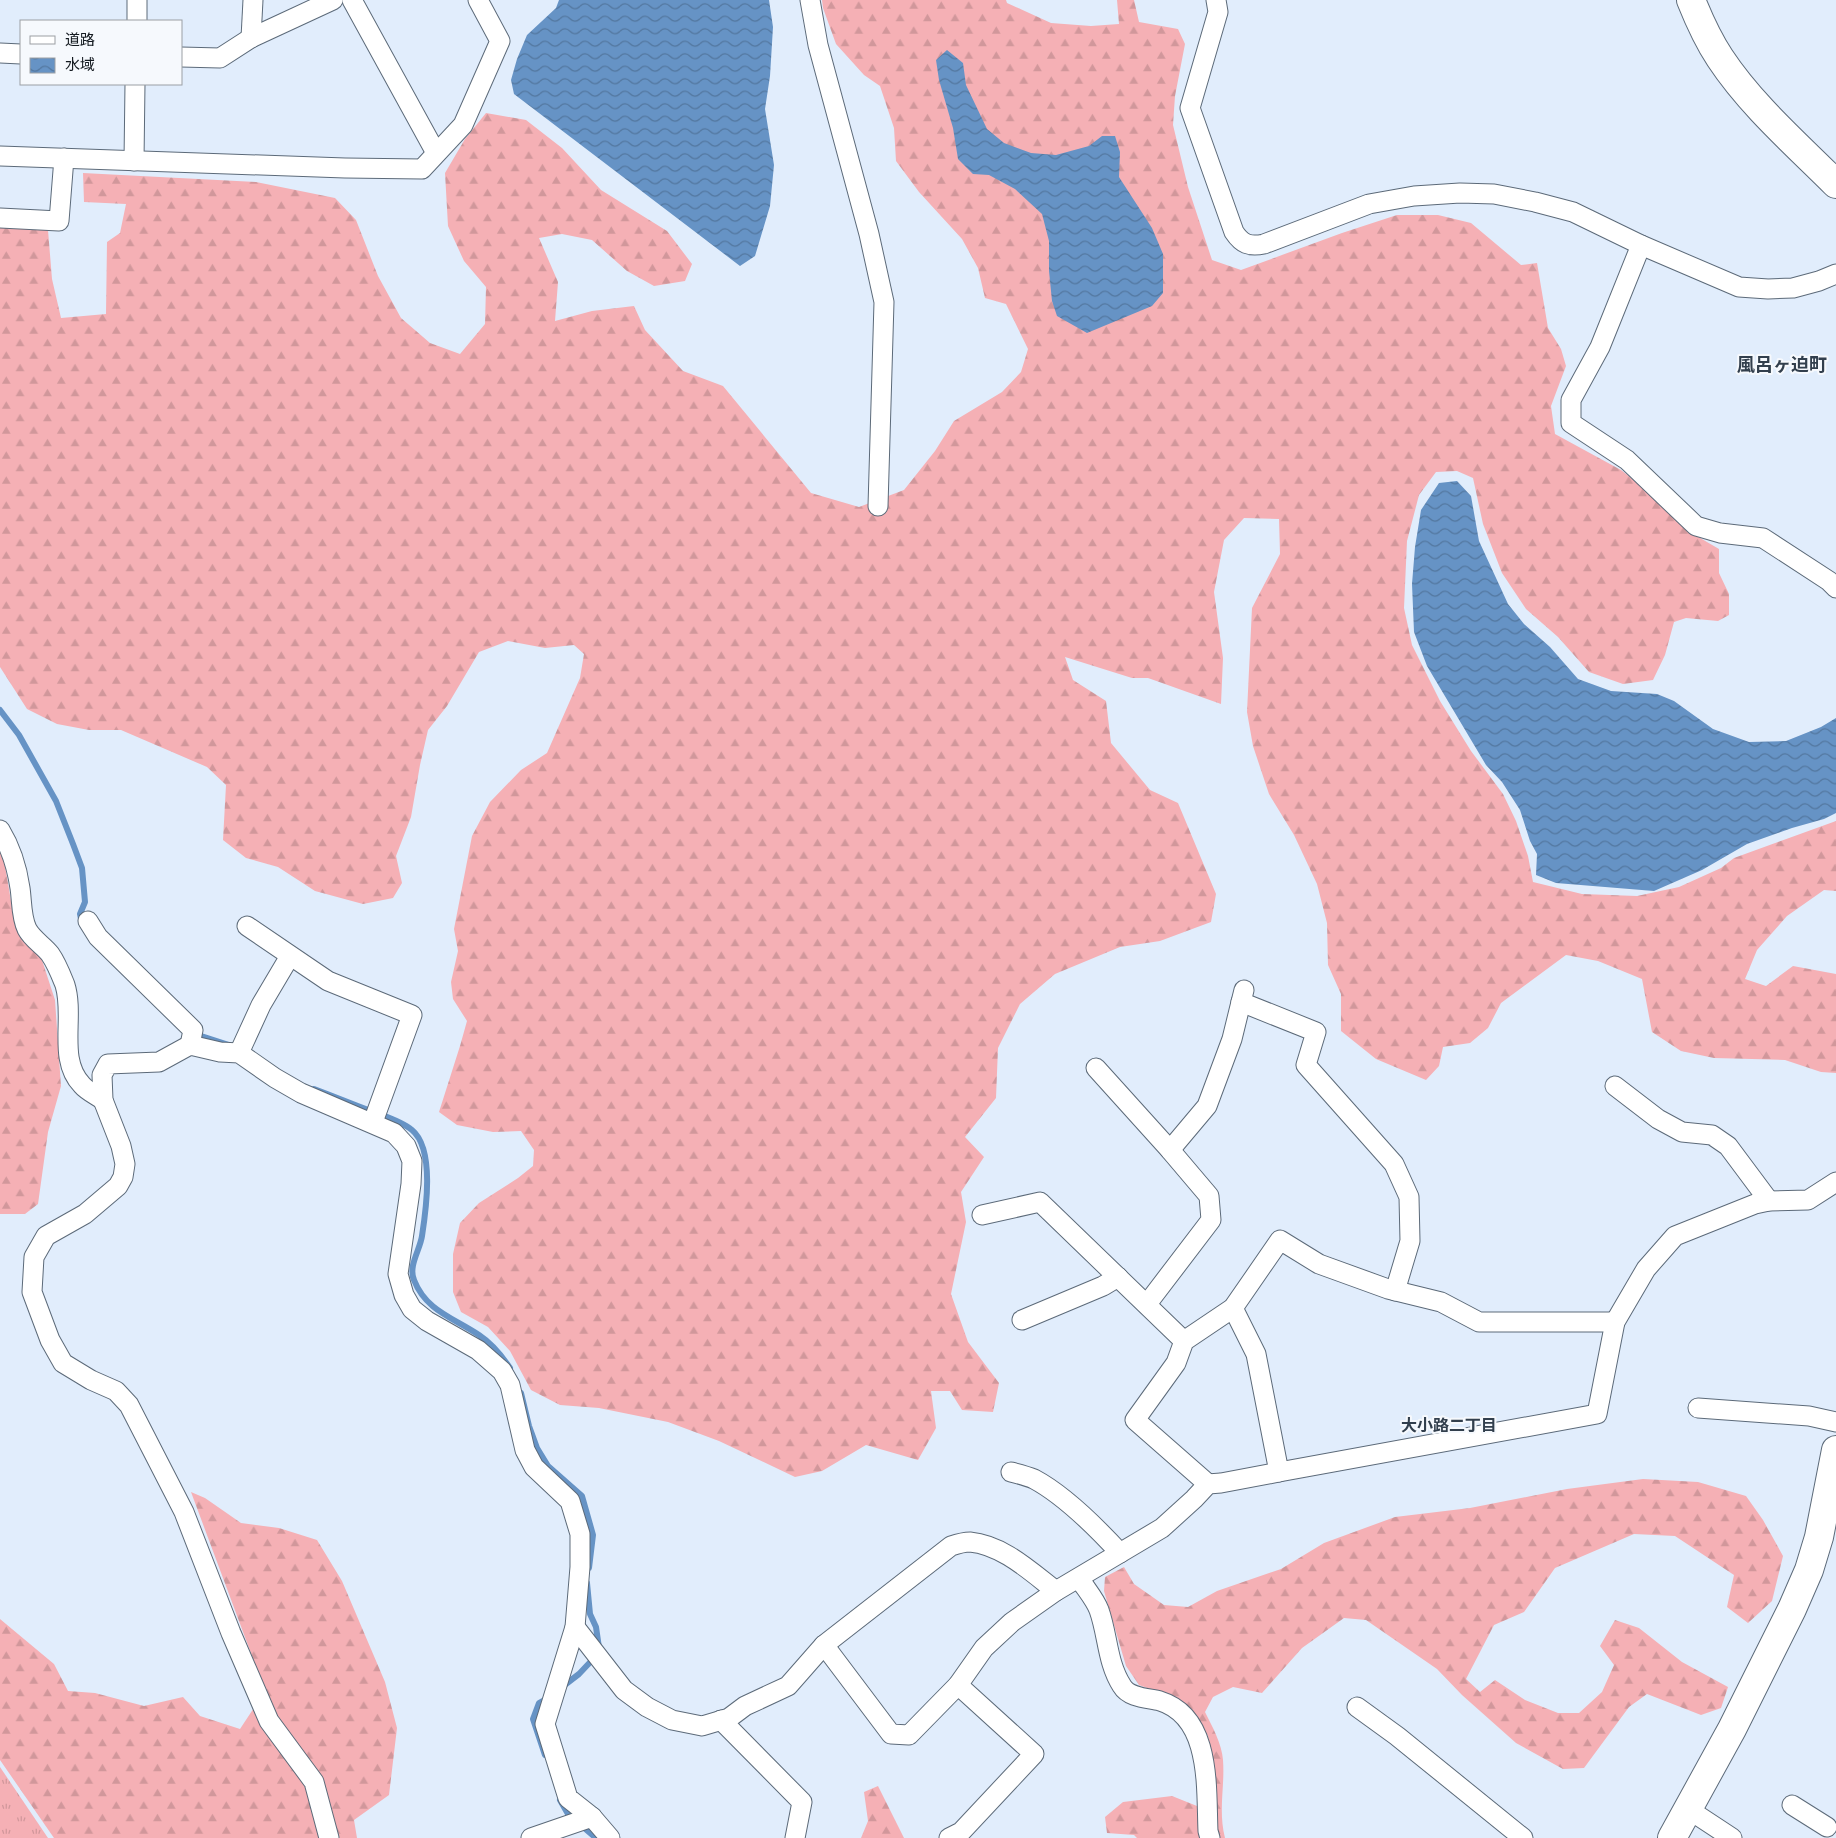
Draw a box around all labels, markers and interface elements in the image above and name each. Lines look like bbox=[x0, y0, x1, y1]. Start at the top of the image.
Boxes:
legend bbox=[20, 20, 182, 85]
text: 道路 bbox=[65, 31, 95, 48]
text: 水域 bbox=[65, 56, 95, 73]
district label: 風呂ヶ迫町 bbox=[1737, 355, 1827, 375]
district label: 大小路二丁目 bbox=[1401, 1417, 1497, 1434]

